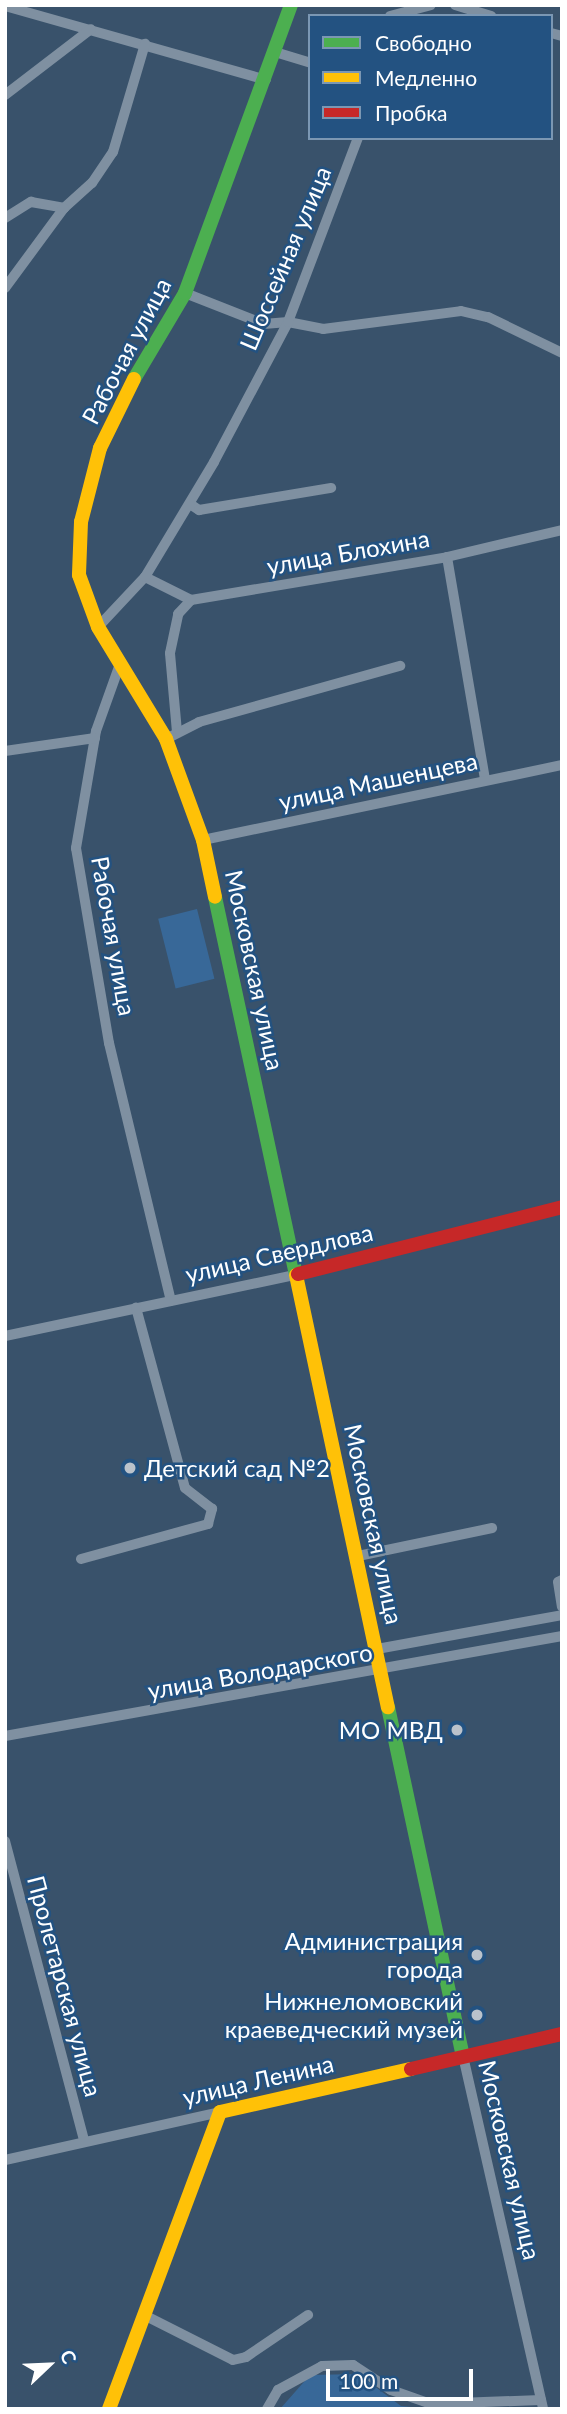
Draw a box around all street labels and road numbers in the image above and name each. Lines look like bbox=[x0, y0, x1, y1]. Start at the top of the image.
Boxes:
street label: Шоссейная улица bbox=[233, 162, 337, 354]
street label: Рабочая улица bbox=[75, 273, 177, 429]
street label: улица Блохина bbox=[264, 524, 432, 580]
street label: улица Машенцева bbox=[276, 746, 480, 816]
street label: Рабочая улица bbox=[86, 854, 142, 1018]
street label: Московская улица bbox=[220, 867, 290, 1073]
street label: улица Свердлова bbox=[182, 1217, 376, 1289]
street label: Московская улица bbox=[339, 1421, 409, 1627]
street label: улица Володарского bbox=[145, 1637, 375, 1705]
street label: Пролетарская улица bbox=[22, 1872, 108, 2100]
street label: улица Ленина bbox=[180, 2049, 336, 2111]
street label: Московская улица bbox=[473, 2057, 547, 2263]

